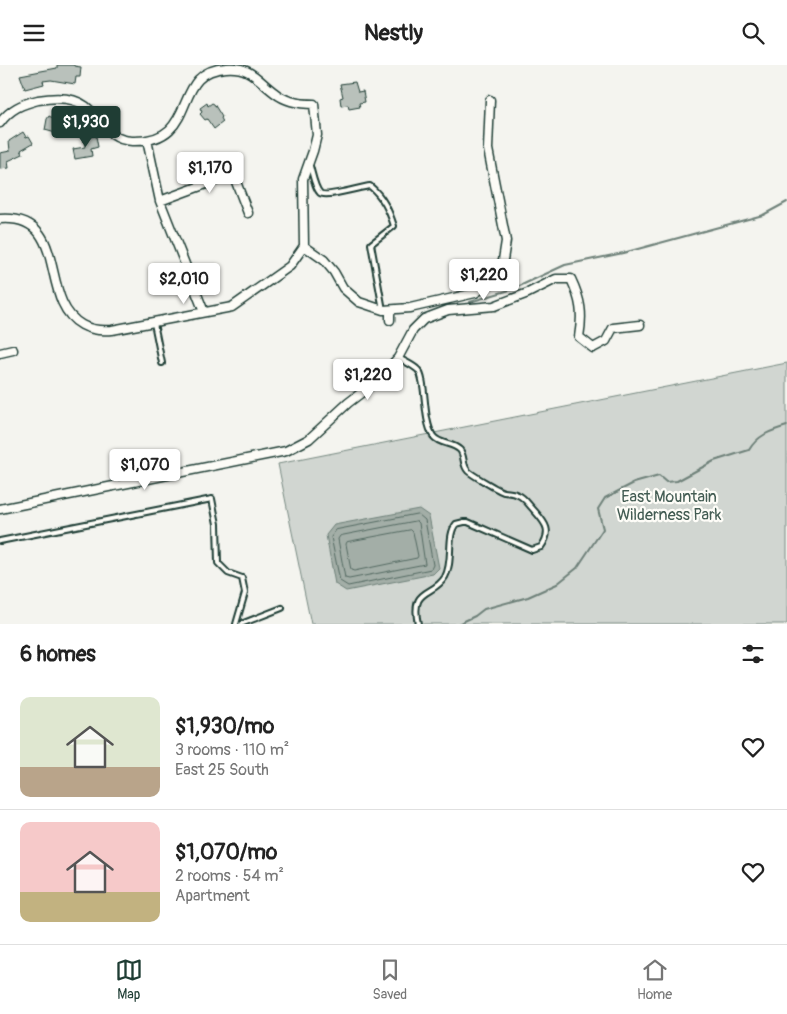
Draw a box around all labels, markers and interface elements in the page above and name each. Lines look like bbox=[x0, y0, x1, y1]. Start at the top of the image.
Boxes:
icon: menu bbox=[20, 19, 48, 47]
text: Nestly bbox=[364, 19, 423, 47]
icon: search bbox=[739, 19, 767, 47]
pin: $1,930 bbox=[45, 106, 127, 148]
text: $1,930 bbox=[62, 112, 110, 132]
pin: $1,170 bbox=[169, 151, 251, 194]
text: $1,170 bbox=[188, 158, 232, 178]
pin: $1,220 bbox=[443, 259, 525, 301]
pin: $2,010 bbox=[143, 263, 225, 305]
text: $1,220 bbox=[460, 265, 508, 285]
text: $2,010 bbox=[159, 269, 209, 289]
pin: $1,220 bbox=[327, 359, 409, 401]
text: $1,220 bbox=[344, 365, 392, 385]
pin: $1,070 bbox=[104, 449, 186, 491]
text: $1,070 bbox=[120, 455, 170, 475]
park label: East Mountain Wilderness Park bbox=[617, 487, 722, 525]
icon: filters bbox=[739, 640, 767, 668]
text: 6 homes bbox=[20, 641, 96, 668]
text: $1,930/mo bbox=[175, 713, 274, 740]
icon: home bbox=[60, 717, 120, 777]
icon: heart bbox=[739, 733, 767, 761]
text: 3 rooms · 110 m² bbox=[175, 740, 289, 760]
text: East 25 South bbox=[175, 760, 269, 780]
text: $1,070/mo bbox=[175, 839, 277, 866]
icon: home bbox=[60, 842, 120, 902]
icon: heart bbox=[739, 858, 767, 886]
text: 2 rooms · 54 m² bbox=[175, 866, 284, 886]
text: Apartment bbox=[175, 886, 250, 906]
tab: Map bbox=[115, 956, 143, 1003]
tab: Saved bbox=[372, 956, 407, 1003]
tab: Home bbox=[637, 956, 672, 1003]

